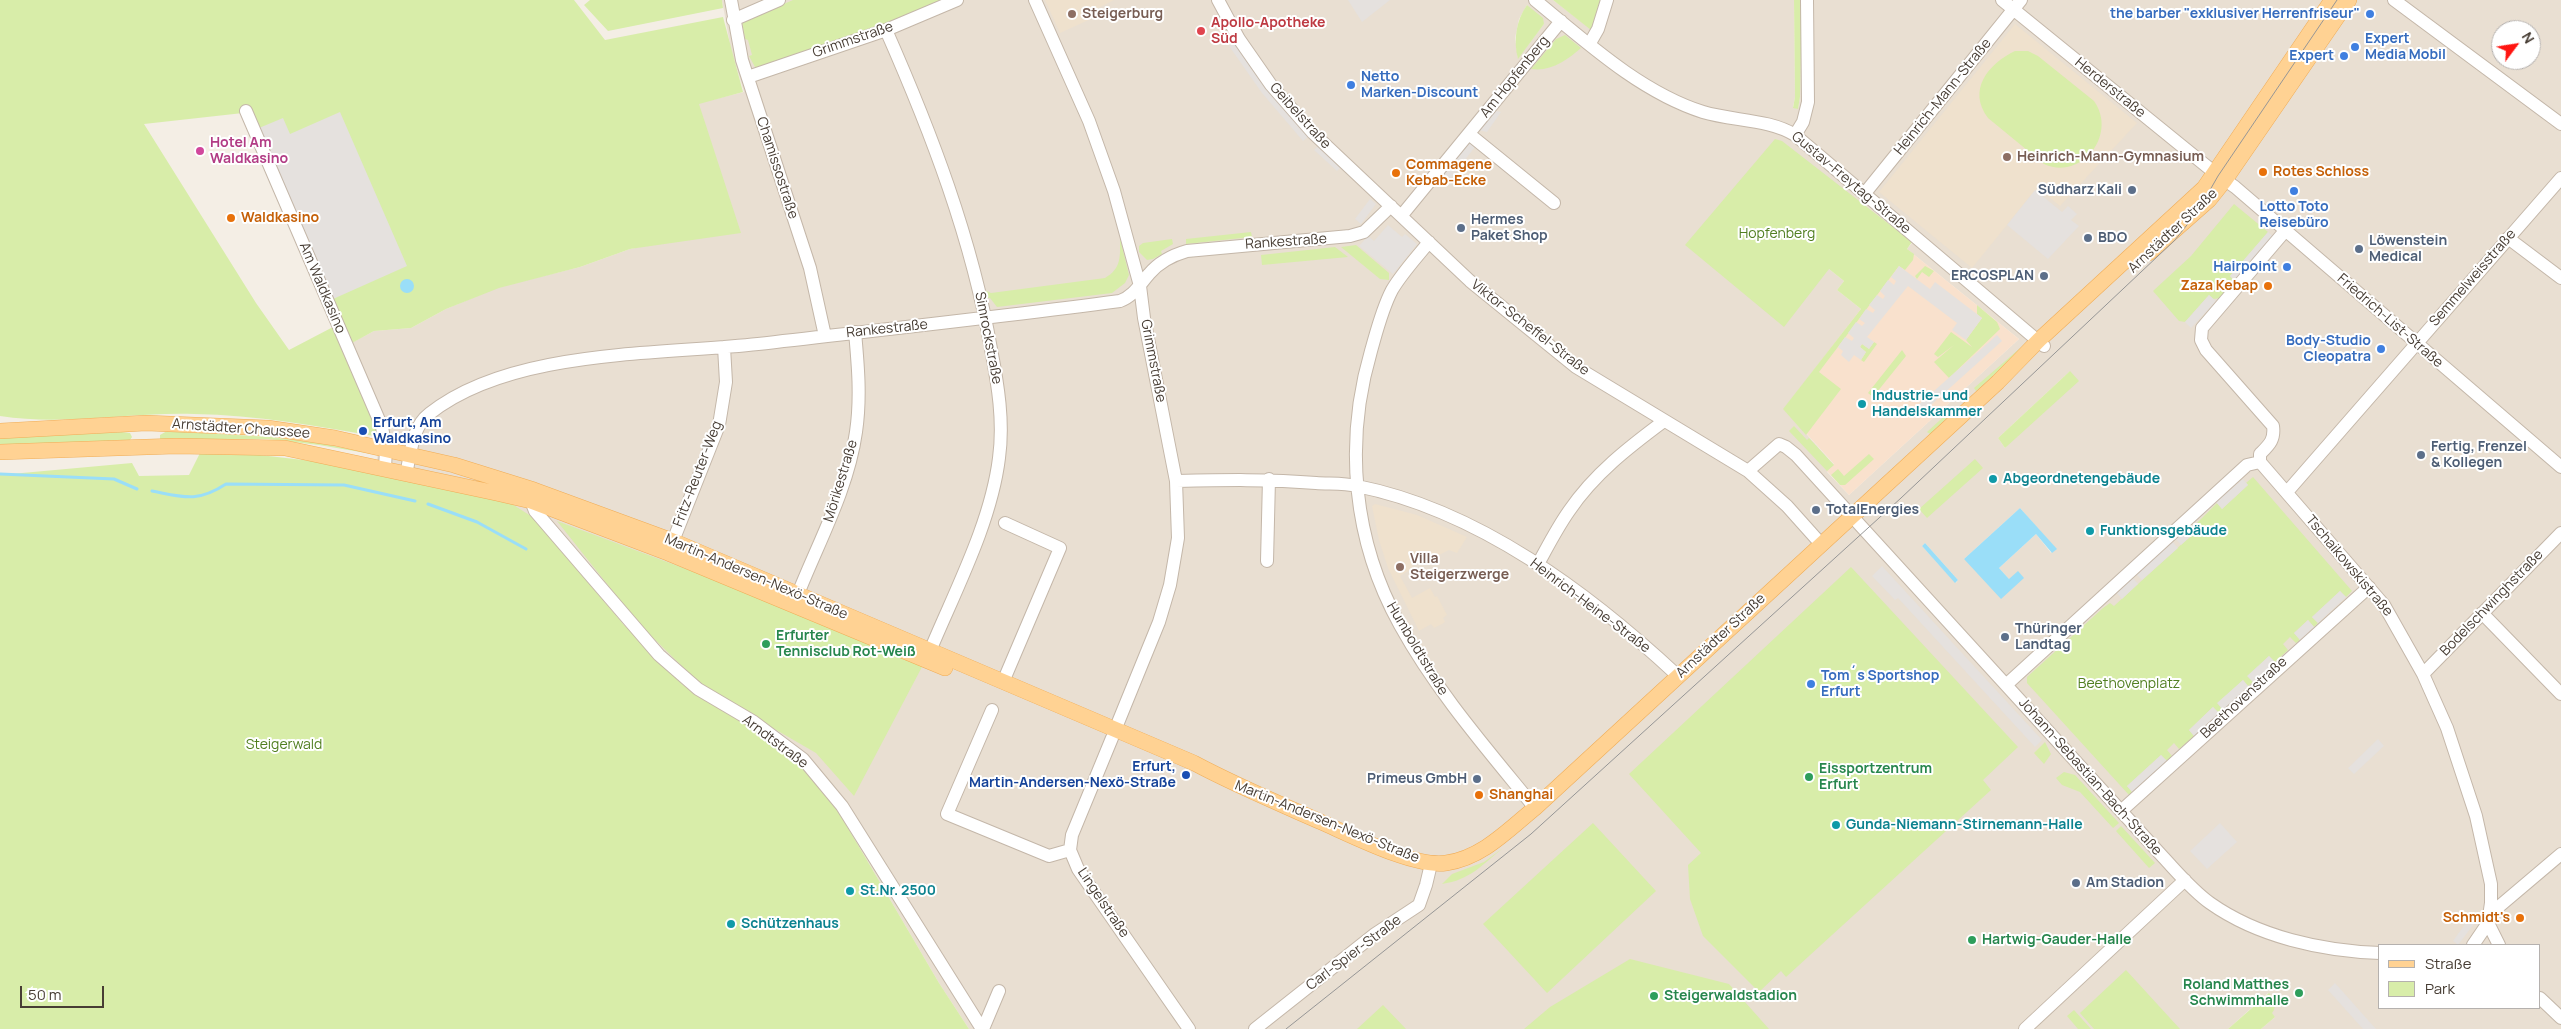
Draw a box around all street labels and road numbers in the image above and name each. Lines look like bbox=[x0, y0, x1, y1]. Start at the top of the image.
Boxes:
street label: Grimmstraße bbox=[811, 18, 895, 62]
street label: Am Hopfenberg bbox=[1477, 33, 1553, 121]
street label: Heinrich-Mann-Straße bbox=[1891, 35, 1995, 159]
street label: Herderstraße bbox=[2071, 54, 2149, 122]
street label: Geibelstraße bbox=[1266, 79, 1334, 153]
street label: Chamissostraße bbox=[753, 115, 801, 221]
street label: Gustav-Freytag-Straße bbox=[1788, 128, 1914, 238]
street label: Arnstädter Straße bbox=[2125, 185, 2221, 277]
street label: Semmelweisstraße bbox=[2426, 226, 2520, 330]
street label: Rankestraße bbox=[1245, 231, 1327, 253]
street label: Am Waldkasino bbox=[295, 240, 349, 336]
street label: Friedrich-List-Straße bbox=[2334, 270, 2446, 372]
street label: Viktor-Scheffel-Straße bbox=[1468, 277, 1592, 379]
street label: Simrockstraße bbox=[971, 290, 1005, 386]
street label: Rankestraße bbox=[845, 316, 929, 342]
street label: Grimmstraße bbox=[1137, 318, 1169, 404]
street label: Arnstädter Chaussee bbox=[172, 416, 310, 442]
street label: Fritz-Reuter-Weg bbox=[670, 419, 726, 529]
street label: Mörikestraße bbox=[820, 438, 862, 524]
street label: Tschaikowskistraße bbox=[2302, 512, 2396, 620]
street label: Martin-Andersen-Nexö-Straße bbox=[662, 531, 850, 623]
street label: Bodelschwinghstraße bbox=[2437, 546, 2547, 660]
street label: Heinrich-Heine-Straße bbox=[1527, 555, 1653, 657]
street label: Arnstädter Straße bbox=[1673, 590, 1769, 682]
street label: Humboldtstraße bbox=[1383, 599, 1451, 699]
street label: Beethovenstraße bbox=[2197, 654, 2291, 742]
street label: Johann-Sebastian-Bach-Straße bbox=[2015, 695, 2165, 859]
street label: Arndtstraße bbox=[739, 712, 811, 772]
street label: Martin-Andersen-Nexö-Straße bbox=[1232, 777, 1422, 867]
street label: Lingelstraße bbox=[1074, 865, 1132, 941]
street label: Carl-Spier-Straße bbox=[1303, 912, 1405, 994]

